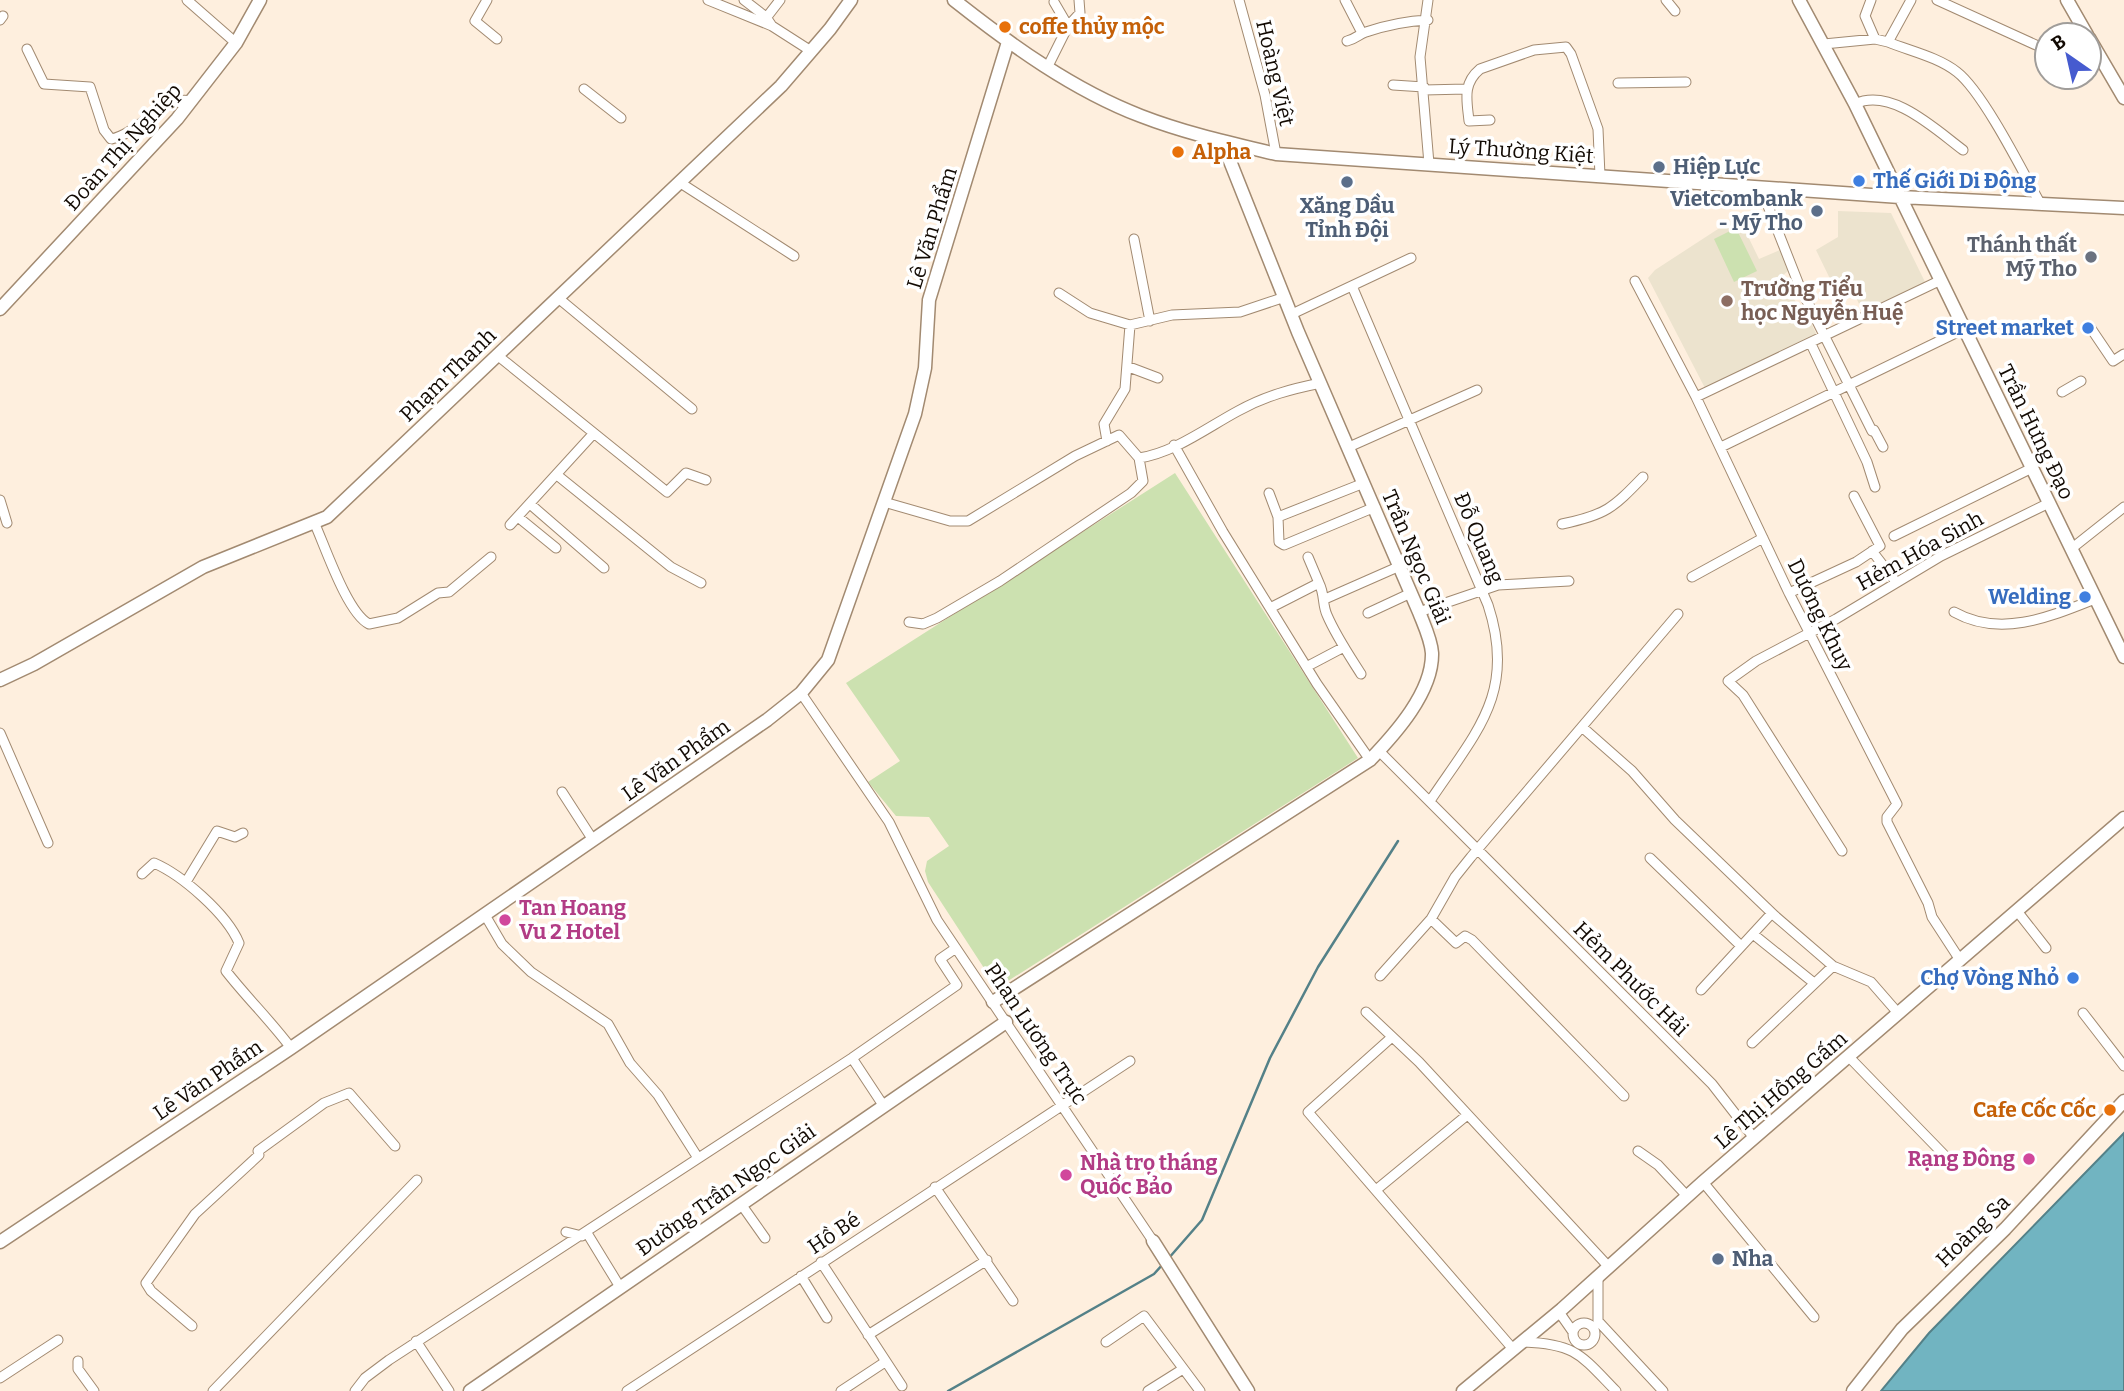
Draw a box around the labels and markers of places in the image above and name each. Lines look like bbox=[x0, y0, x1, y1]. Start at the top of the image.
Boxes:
place label: coffe thủy mộc bbox=[1019, 14, 1165, 40]
marker: coffe thủy mộc bbox=[997, 19, 1013, 35]
place label: Alpha bbox=[1192, 139, 1252, 165]
marker: Alpha bbox=[1170, 144, 1186, 160]
place label: Hiệp Lực bbox=[1673, 154, 1760, 180]
marker: Hiệp Lực bbox=[1651, 159, 1667, 175]
place label: Thế Giới Di Động bbox=[1873, 167, 2036, 194]
marker: Thế Giới Di Động bbox=[1851, 173, 1867, 189]
marker: Xăng Dầu Tỉnh Đội bbox=[1339, 174, 1355, 190]
place label: Vietcombank - Mỹ Tho bbox=[1670, 186, 1804, 236]
place label: Xăng Dầu Tỉnh Đội bbox=[1299, 192, 1395, 243]
marker: Vietcombank - Mỹ Tho bbox=[1809, 203, 1825, 219]
place label: Thánh thất Mỹ Tho bbox=[1967, 231, 2078, 282]
marker: Thánh thất Mỹ Tho bbox=[2083, 249, 2099, 265]
place label: Trường Tiểu học Nguyễn Huệ bbox=[1741, 275, 1903, 326]
marker: Trường Tiểu học Nguyễn Huệ bbox=[1719, 293, 1735, 309]
place label: Street market bbox=[1936, 315, 2075, 341]
marker: Street market bbox=[2080, 320, 2096, 336]
place label: Welding bbox=[1988, 584, 2071, 610]
marker: Welding bbox=[2077, 589, 2093, 605]
place label: Tan Hoang Vu 2 Hotel bbox=[519, 895, 626, 945]
marker: Tan Hoang Vu 2 Hotel bbox=[497, 912, 513, 928]
place label: Chợ Vòng Nhỏ bbox=[1920, 965, 2059, 991]
marker: Chợ Vòng Nhỏ bbox=[2065, 970, 2081, 986]
place label: Cafe Cốc Cốc bbox=[1973, 1096, 2096, 1123]
marker: Cafe Cốc Cốc bbox=[2102, 1102, 2118, 1118]
place label: Rạng Đông bbox=[1907, 1146, 2015, 1172]
place label: Nhà trọ tháng Quốc Bảo bbox=[1080, 1150, 1218, 1200]
marker: Rạng Đông bbox=[2021, 1151, 2037, 1167]
marker: Nhà trọ tháng Quốc Bảo bbox=[1058, 1167, 1074, 1183]
place label: Nha bbox=[1732, 1246, 1774, 1272]
marker: Nha bbox=[1710, 1251, 1726, 1267]

